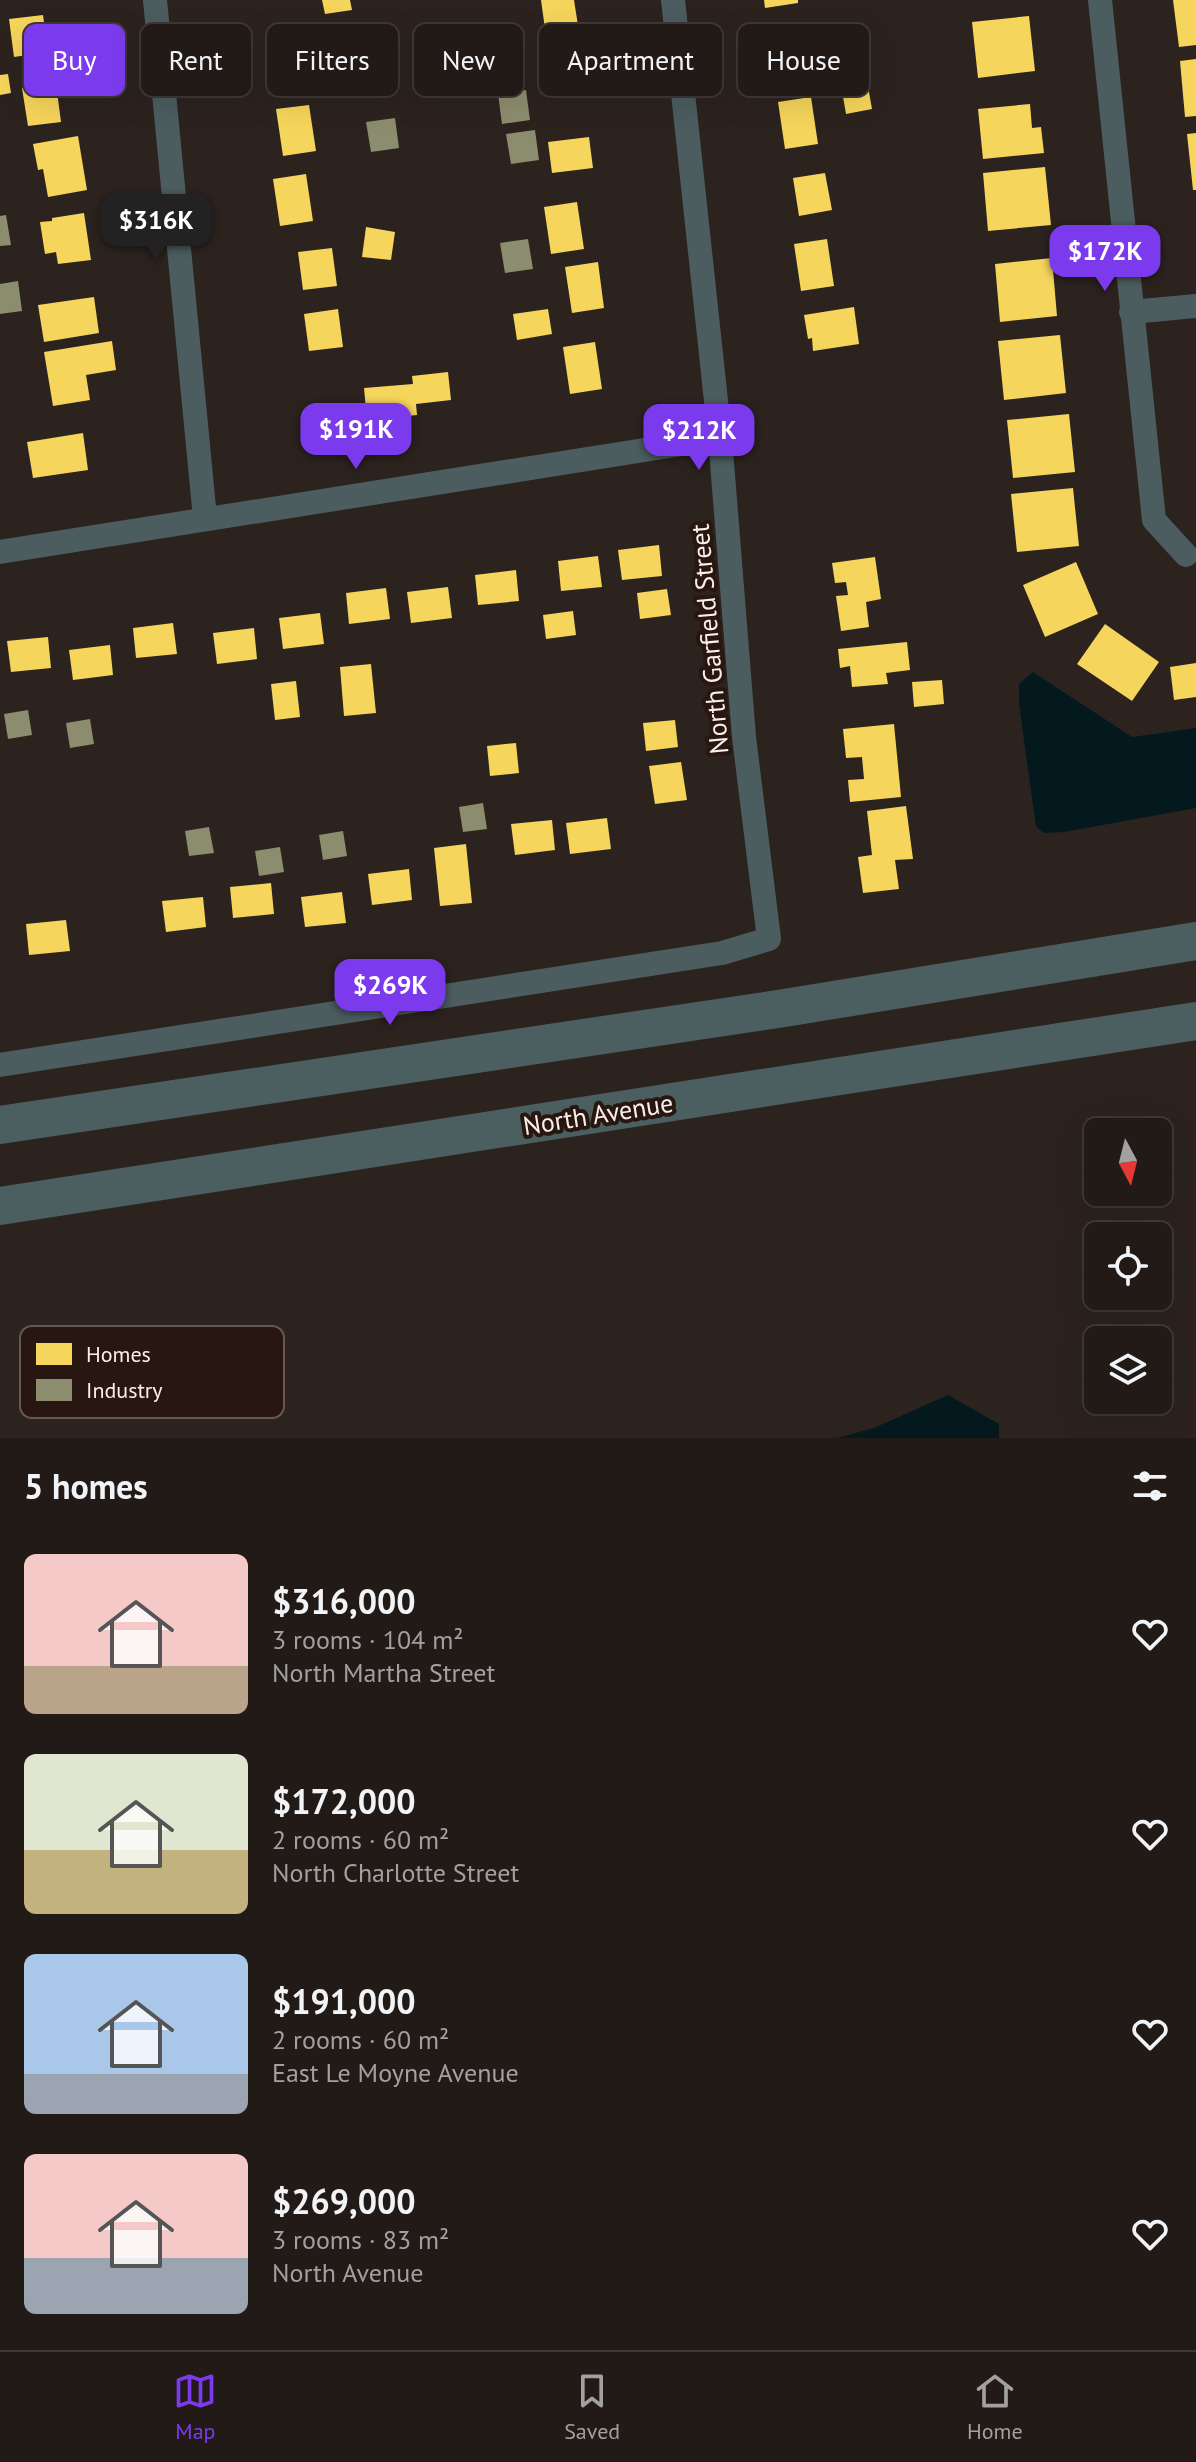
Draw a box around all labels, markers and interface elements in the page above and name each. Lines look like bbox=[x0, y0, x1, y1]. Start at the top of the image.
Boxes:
chip: Buy bbox=[24, 24, 125, 96]
chip: Rent bbox=[141, 24, 251, 96]
chip: Filters bbox=[267, 24, 398, 96]
chip: New bbox=[414, 24, 523, 96]
chip: Apartment bbox=[539, 24, 722, 96]
chip: House bbox=[738, 24, 869, 96]
pin: $316K bbox=[100, 194, 212, 262]
text: $316K bbox=[118, 203, 194, 236]
pin: $172K bbox=[1049, 225, 1161, 293]
text: $172K bbox=[1067, 234, 1143, 267]
pin: $191K bbox=[300, 403, 412, 471]
pin: $212K bbox=[643, 404, 755, 472]
text: $191K bbox=[318, 412, 394, 445]
text: $212K bbox=[661, 413, 737, 446]
street label: North Garfield Street bbox=[682, 522, 735, 755]
pin: $269K bbox=[334, 959, 446, 1027]
text: $269K bbox=[352, 968, 428, 1001]
street label: North Avenue bbox=[521, 1086, 675, 1142]
north arrow bbox=[1084, 1118, 1172, 1206]
map controls bbox=[1084, 1118, 1172, 1414]
button: locate bbox=[1084, 1222, 1172, 1310]
legend bbox=[20, 1326, 284, 1418]
button: layers bbox=[1084, 1326, 1172, 1414]
text: Homes bbox=[86, 1340, 151, 1368]
text: Industry bbox=[86, 1376, 163, 1404]
text: 5 homes bbox=[24, 1464, 148, 1508]
icon: filters bbox=[1128, 1464, 1172, 1508]
text: $316,000 bbox=[272, 1579, 416, 1623]
icon: home bbox=[88, 1586, 184, 1682]
icon: heart bbox=[1128, 1612, 1172, 1656]
text: 3 rooms · 104 m² bbox=[272, 1623, 464, 1656]
text: North Martha Street bbox=[272, 1656, 495, 1689]
text: $172,000 bbox=[272, 1779, 416, 1823]
icon: home bbox=[88, 1786, 184, 1882]
icon: heart bbox=[1128, 1812, 1172, 1856]
text: 2 rooms · 60 m² bbox=[272, 1823, 449, 1856]
text: North Charlotte Street bbox=[272, 1856, 519, 1889]
text: $191,000 bbox=[272, 1979, 416, 2023]
icon: home bbox=[88, 1986, 184, 2082]
icon: heart bbox=[1128, 2012, 1172, 2056]
text: 2 rooms · 60 m² bbox=[272, 2023, 449, 2056]
text: East Le Moyne Avenue bbox=[272, 2056, 519, 2089]
text: $269,000 bbox=[272, 2179, 416, 2223]
icon: home bbox=[88, 2186, 184, 2282]
icon: heart bbox=[1128, 2212, 1172, 2256]
text: 3 rooms · 83 m² bbox=[272, 2223, 449, 2256]
text: North Avenue bbox=[272, 2256, 423, 2289]
tab: Map bbox=[173, 2369, 217, 2445]
tab: Saved bbox=[564, 2369, 620, 2445]
tab: Home bbox=[967, 2369, 1023, 2445]

